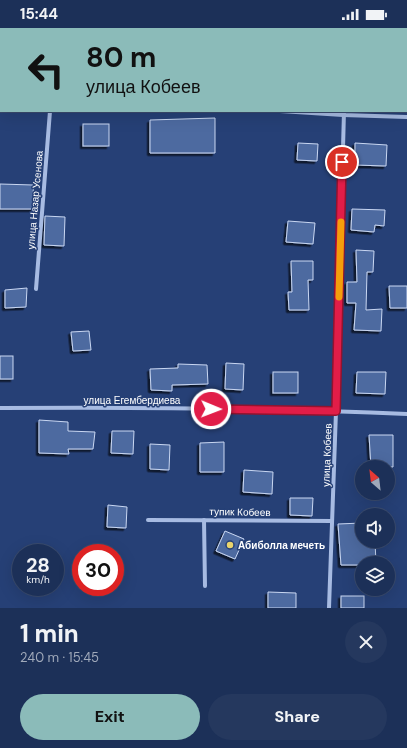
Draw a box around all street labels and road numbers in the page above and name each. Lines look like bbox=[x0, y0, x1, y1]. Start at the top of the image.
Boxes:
street label: улица Назар Усенова bbox=[24, 150, 46, 250]
street label: улица Егембердиева bbox=[84, 394, 181, 407]
street label: улица Кобеев bbox=[319, 423, 335, 487]
street label: тупик Кобеев bbox=[209, 505, 271, 519]

